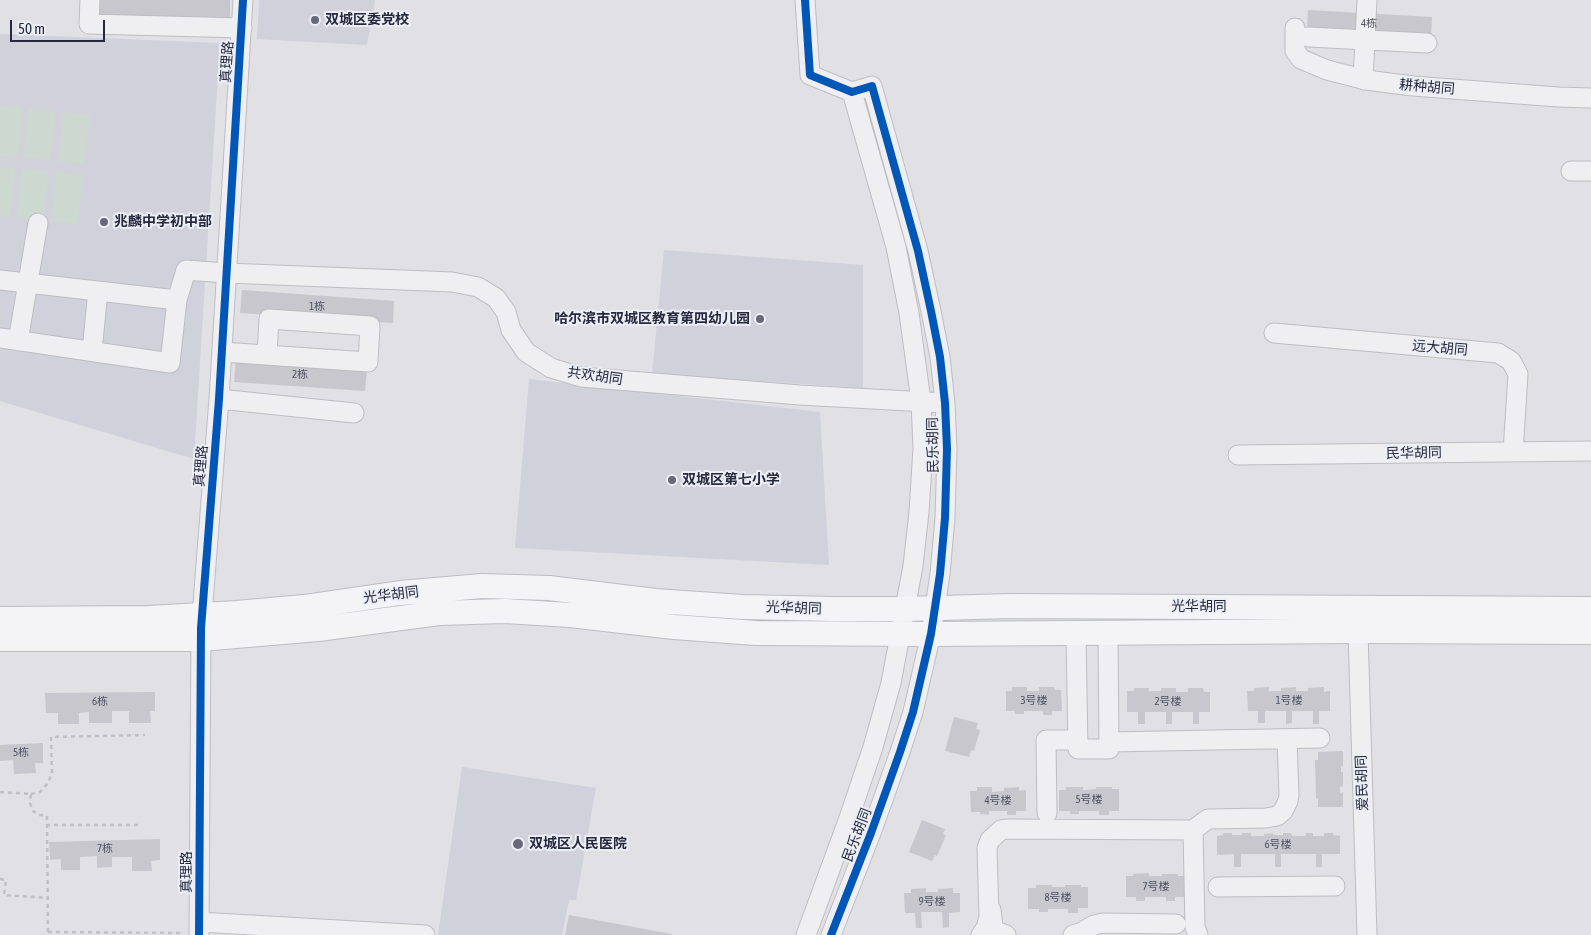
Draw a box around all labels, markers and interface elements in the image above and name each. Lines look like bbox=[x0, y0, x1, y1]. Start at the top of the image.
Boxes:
scale bar bbox=[12, 10, 108, 42]
place label: 双城区委党校 bbox=[325, 12, 409, 28]
marker: 双城区委党校 bbox=[309, 14, 321, 26]
house number: 4栋 bbox=[1361, 17, 1377, 31]
text: 50 m bbox=[18, 20, 45, 37]
street label: 真理路 bbox=[217, 40, 237, 84]
street label: 耕种胡同 bbox=[1398, 76, 1456, 98]
place label: 兆麟中学初中部 bbox=[114, 214, 212, 230]
marker: 兆麟中学初中部 bbox=[98, 216, 110, 228]
house number: 1栋 bbox=[309, 300, 325, 314]
place label: 哈尔滨市双城区教育第四幼儿园 bbox=[554, 311, 750, 327]
marker: 哈尔滨市双城区教育第四幼儿园 bbox=[754, 313, 766, 325]
street label: 远大胡同 bbox=[1411, 337, 1469, 359]
street label: 共欢胡同 bbox=[566, 364, 624, 388]
house number: 2栋 bbox=[292, 368, 308, 382]
street label: 民乐胡同 bbox=[924, 417, 942, 473]
street label: 真理路 bbox=[191, 444, 211, 488]
street label: 民华胡同 bbox=[1386, 444, 1442, 462]
place label: 双城区第七小学 bbox=[682, 472, 780, 488]
marker: 双城区第七小学 bbox=[666, 474, 678, 486]
street label: 光华胡同 bbox=[362, 583, 420, 607]
street label: 光华胡同 bbox=[766, 599, 822, 617]
street label: 光华胡同 bbox=[1171, 599, 1227, 615]
house number: 3号楼 bbox=[1020, 694, 1048, 708]
house number: 1号楼 bbox=[1275, 694, 1303, 708]
house number: 6栋 bbox=[92, 695, 108, 709]
house number: 2号楼 bbox=[1154, 695, 1182, 709]
house number: 5栋 bbox=[13, 746, 29, 760]
street label: 爱民胡同 bbox=[1353, 755, 1371, 811]
house number: 5号楼 bbox=[1075, 793, 1103, 807]
house number: 4号楼 bbox=[984, 794, 1012, 808]
street label: 民乐胡同 bbox=[839, 806, 875, 864]
place label: 双城区人民医院 bbox=[529, 836, 627, 852]
marker: 双城区人民医院 bbox=[511, 837, 525, 851]
house number: 6号楼 bbox=[1264, 838, 1292, 852]
house number: 7栋 bbox=[97, 842, 113, 856]
street label: 真理路 bbox=[179, 851, 195, 893]
house number: 7号楼 bbox=[1142, 880, 1170, 894]
house number: 8号楼 bbox=[1044, 891, 1072, 905]
house number: 9号楼 bbox=[918, 895, 946, 909]

